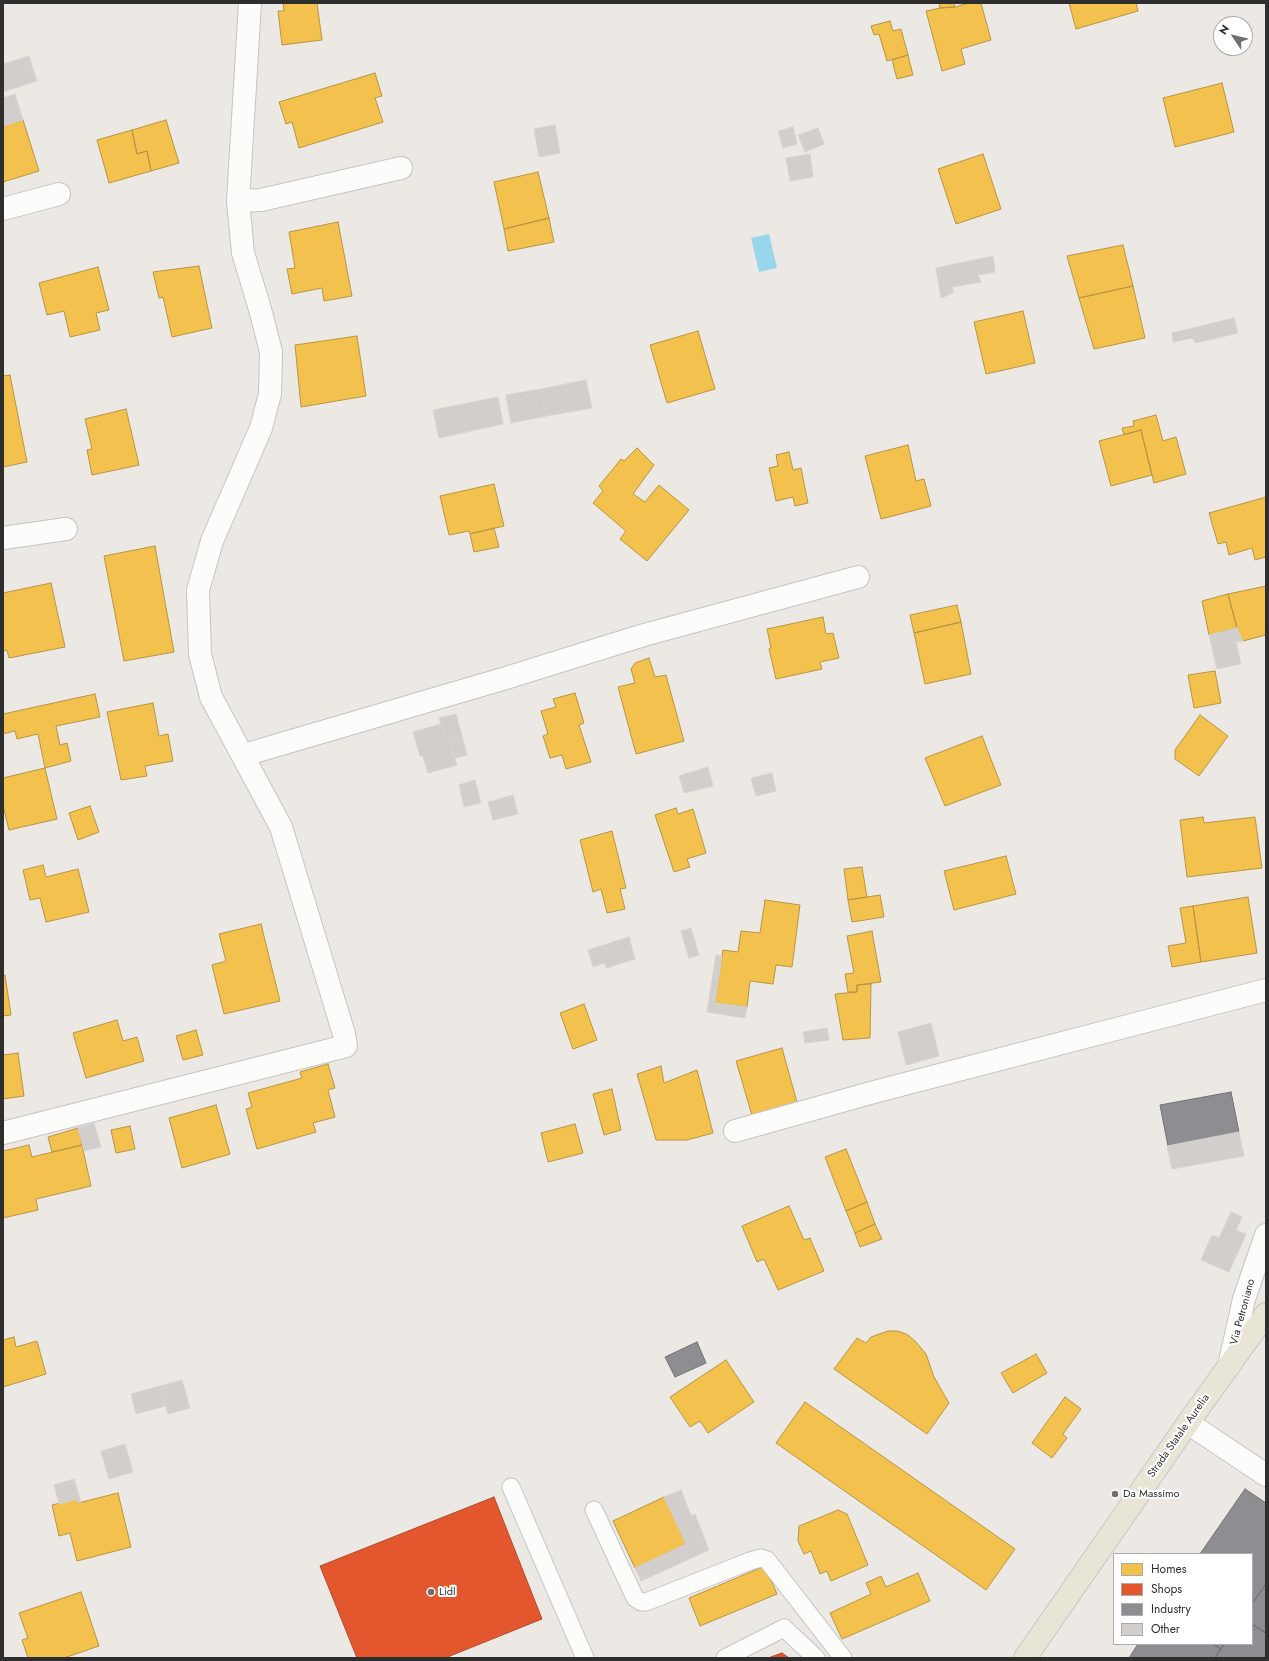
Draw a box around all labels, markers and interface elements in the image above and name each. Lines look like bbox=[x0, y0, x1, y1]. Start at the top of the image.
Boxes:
north arrow bbox=[1213, 16, 1253, 56]
text: N bbox=[1215, 22, 1233, 38]
street label: Via Petroniano bbox=[1228, 1277, 1258, 1347]
street label: Strada Statale Aurelia bbox=[1145, 1392, 1213, 1480]
place label: Da Massimo bbox=[1123, 1487, 1180, 1501]
marker: Da Massimo bbox=[1110, 1489, 1120, 1499]
legend bbox=[1113, 1553, 1253, 1645]
text: Homes bbox=[1151, 1560, 1187, 1578]
text: Shops bbox=[1151, 1580, 1182, 1598]
place label: Lidl bbox=[439, 1585, 456, 1599]
marker: Lidl bbox=[426, 1587, 436, 1597]
text: Industry bbox=[1151, 1600, 1191, 1618]
text: Other bbox=[1151, 1620, 1180, 1638]

